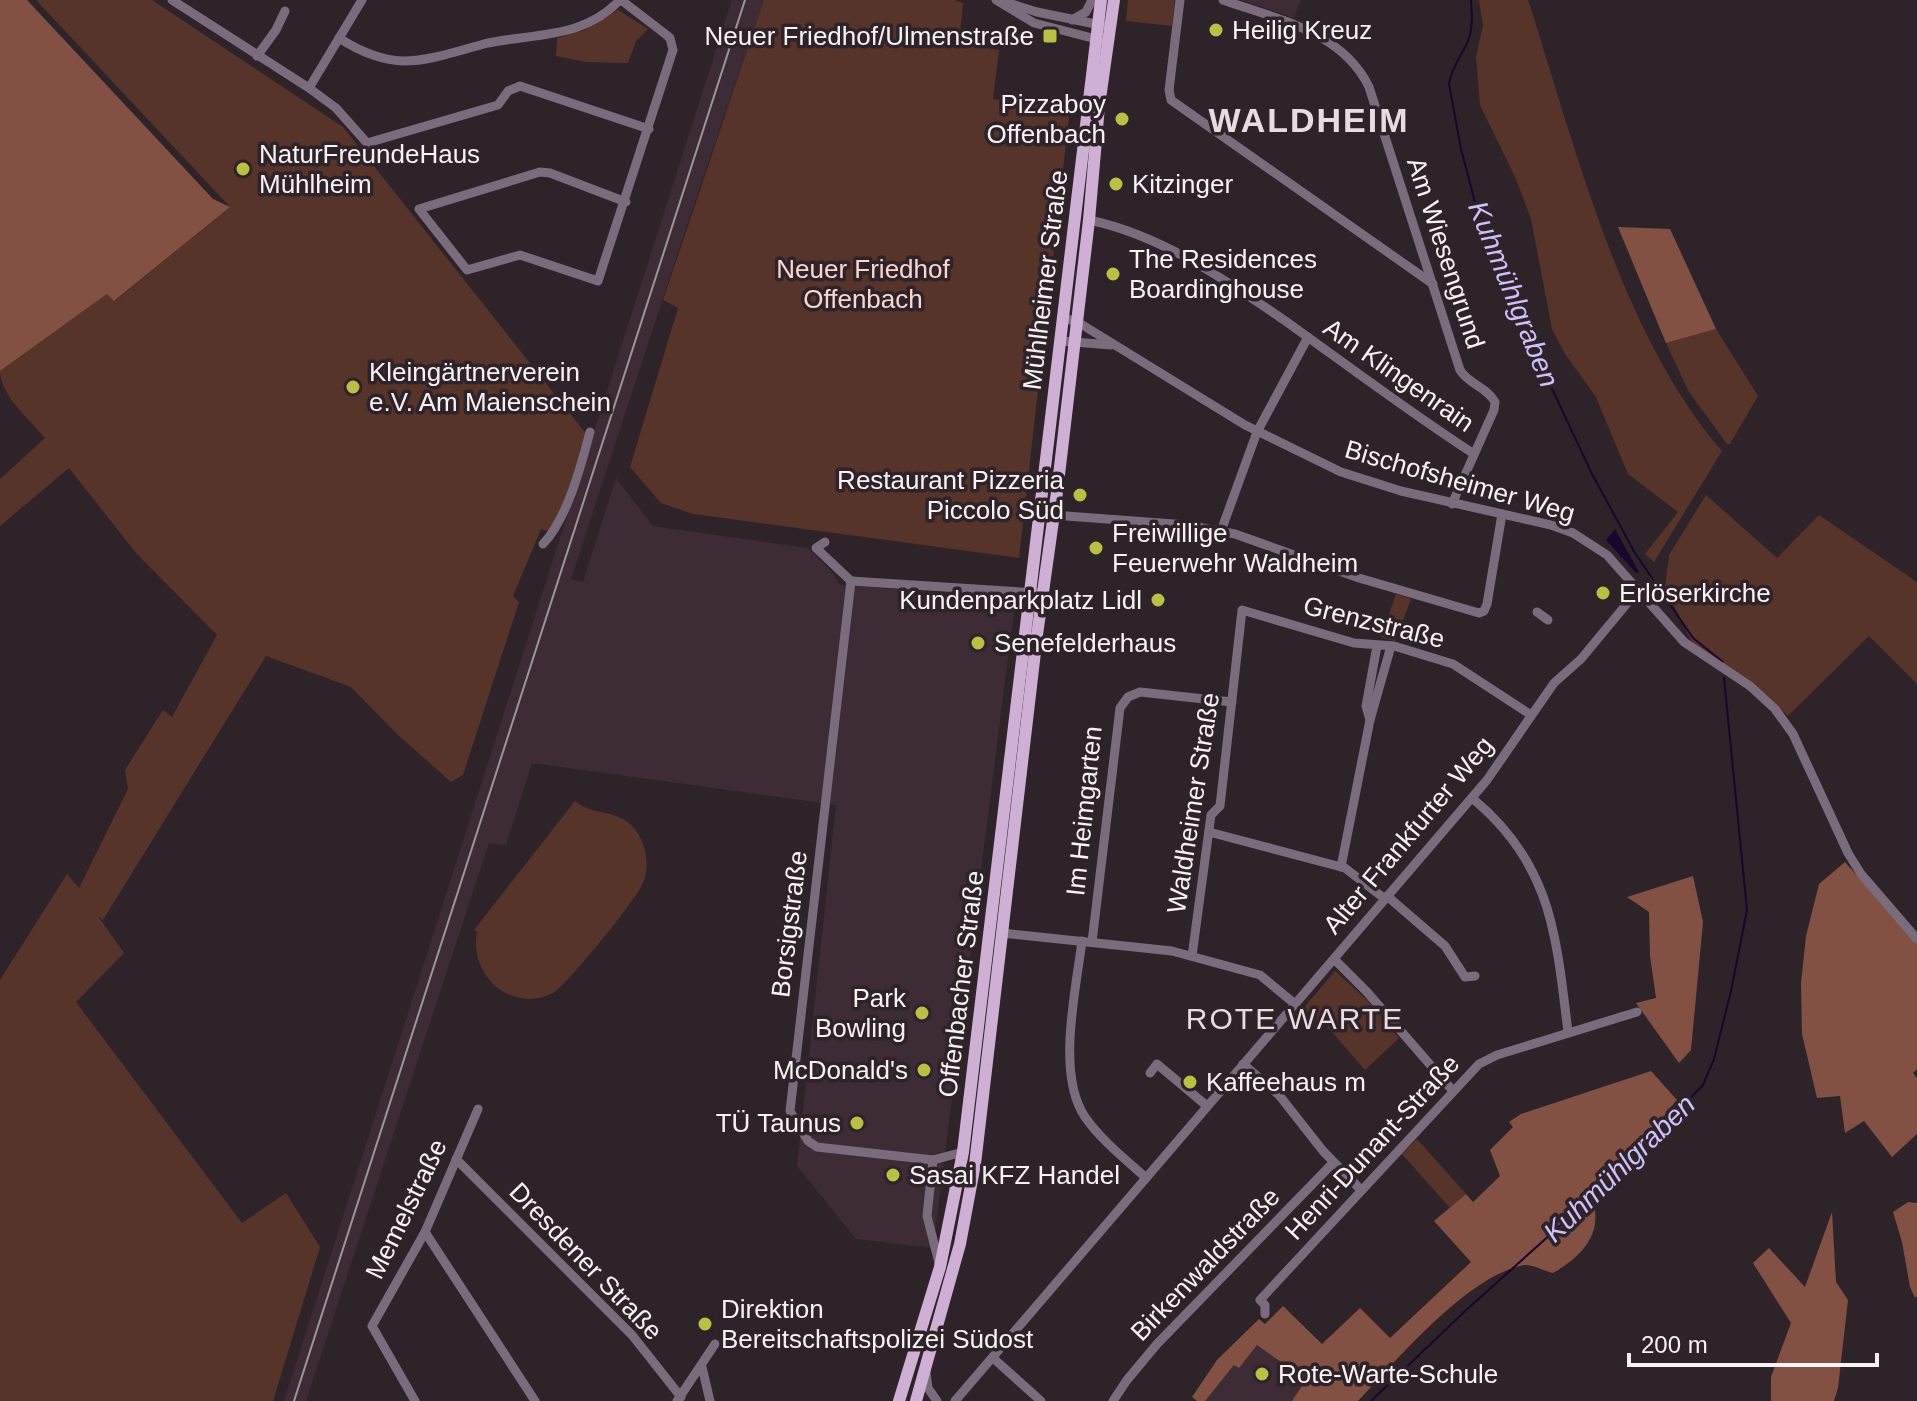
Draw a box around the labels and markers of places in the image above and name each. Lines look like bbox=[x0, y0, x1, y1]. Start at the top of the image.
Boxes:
place label: Heilig Kreuz bbox=[1232, 15, 1372, 45]
place label: Neuer Friedhof/Ulmenstraße bbox=[705, 21, 1034, 51]
marker: Heilig Kreuz bbox=[1207, 21, 1225, 39]
marker: Neuer Friedhof/Ulmenstraße bbox=[1041, 27, 1059, 45]
place label: Pizzaboy Offenbach bbox=[986, 89, 1106, 149]
marker: Pizzaboy Offenbach bbox=[1113, 110, 1131, 128]
place label: NaturFreundeHaus Mühlheim bbox=[259, 139, 480, 199]
marker: NaturFreundeHaus Mühlheim bbox=[234, 160, 252, 178]
place label: Kitzinger bbox=[1132, 169, 1233, 199]
marker: Kitzinger bbox=[1107, 175, 1125, 193]
place label: The Residences Boardinghouse bbox=[1129, 244, 1317, 304]
marker: The Residences Boardinghouse bbox=[1104, 265, 1122, 283]
place label: Kleingärtnerverein e.V. Am Maienschein bbox=[369, 357, 611, 417]
marker: Kleingärtnerverein e.V. Am Maienschein bbox=[344, 378, 362, 396]
place label: Restaurant Pizzeria Piccolo Süd bbox=[837, 465, 1065, 525]
marker: Restaurant Pizzeria Piccolo Süd bbox=[1071, 486, 1089, 504]
place label: Freiwillige Feuerwehr Waldheim bbox=[1112, 518, 1358, 578]
marker: Freiwillige Feuerwehr Waldheim bbox=[1087, 539, 1105, 557]
place label: Erlöserkirche bbox=[1619, 578, 1771, 608]
marker: Erlöserkirche bbox=[1594, 584, 1612, 602]
place label: Kundenparkplatz Lidl bbox=[899, 585, 1142, 615]
marker: Kundenparkplatz Lidl bbox=[1149, 591, 1167, 609]
place label: Senefelderhaus bbox=[994, 628, 1176, 658]
marker: Senefelderhaus bbox=[969, 634, 987, 652]
place label: Park Bowling bbox=[815, 983, 907, 1043]
marker: Park Bowling bbox=[913, 1004, 931, 1022]
place label: McDonald's bbox=[773, 1055, 908, 1085]
marker: McDonald's bbox=[915, 1061, 933, 1079]
place label: Kaffeehaus m bbox=[1206, 1067, 1366, 1097]
marker: Kaffeehaus m bbox=[1181, 1073, 1199, 1091]
place label: TÜ Taunus bbox=[716, 1108, 841, 1138]
marker: TÜ Taunus bbox=[848, 1114, 866, 1132]
place label: Sasai KFZ Handel bbox=[909, 1160, 1120, 1190]
marker: Sasai KFZ Handel bbox=[884, 1166, 902, 1184]
place label: Direktion Bereitschaftspolizei Südost bbox=[721, 1294, 1034, 1354]
marker: Direktion Bereitschaftspolizei Südost bbox=[696, 1315, 714, 1333]
place label: Rote-Warte-Schule bbox=[1278, 1359, 1498, 1389]
marker: Rote-Warte-Schule bbox=[1253, 1365, 1271, 1383]

